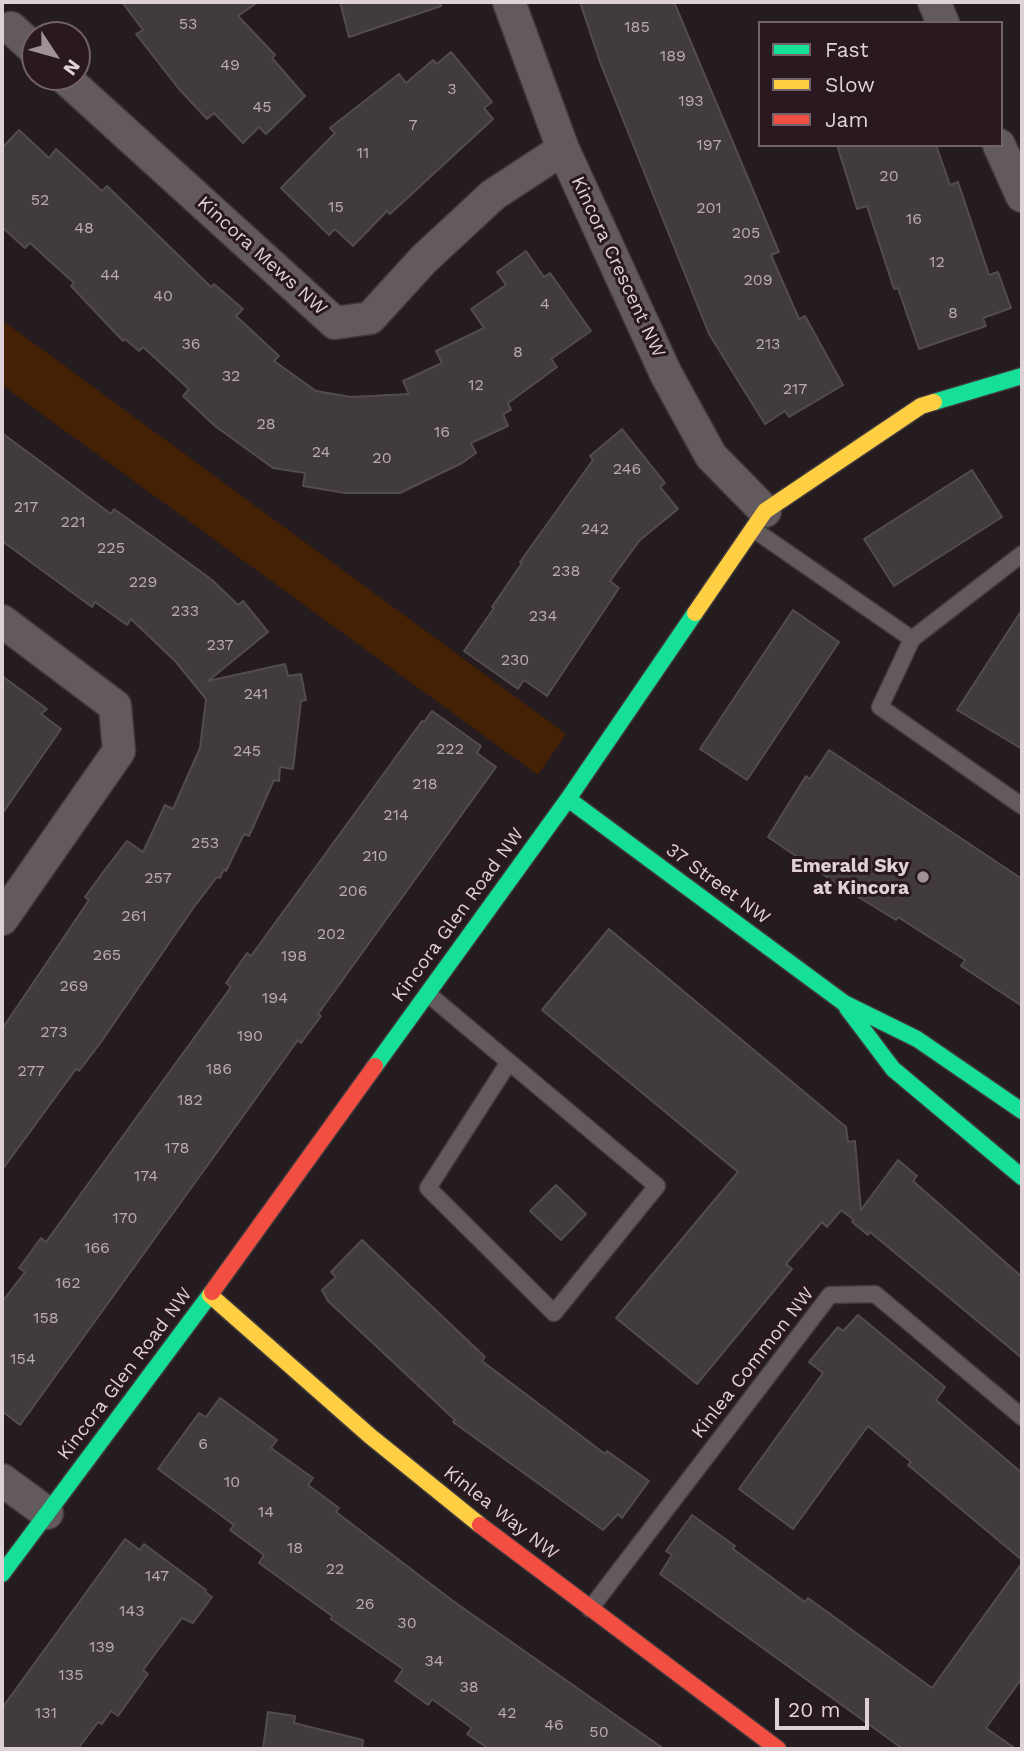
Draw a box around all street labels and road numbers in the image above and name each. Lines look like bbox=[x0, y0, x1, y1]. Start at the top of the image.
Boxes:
street label: Kincora Crescent NW bbox=[566, 173, 670, 361]
street label: Kincora Mews NW bbox=[192, 192, 332, 320]
street label: Kincora Glen Road NW bbox=[387, 823, 529, 1007]
street label: 37 Street NW bbox=[661, 839, 775, 929]
street label: Kincora Glen Road NW bbox=[53, 1283, 197, 1465]
street label: Kinlea Common NW bbox=[687, 1283, 819, 1443]
street label: Kinlea Way NW bbox=[439, 1461, 563, 1565]

